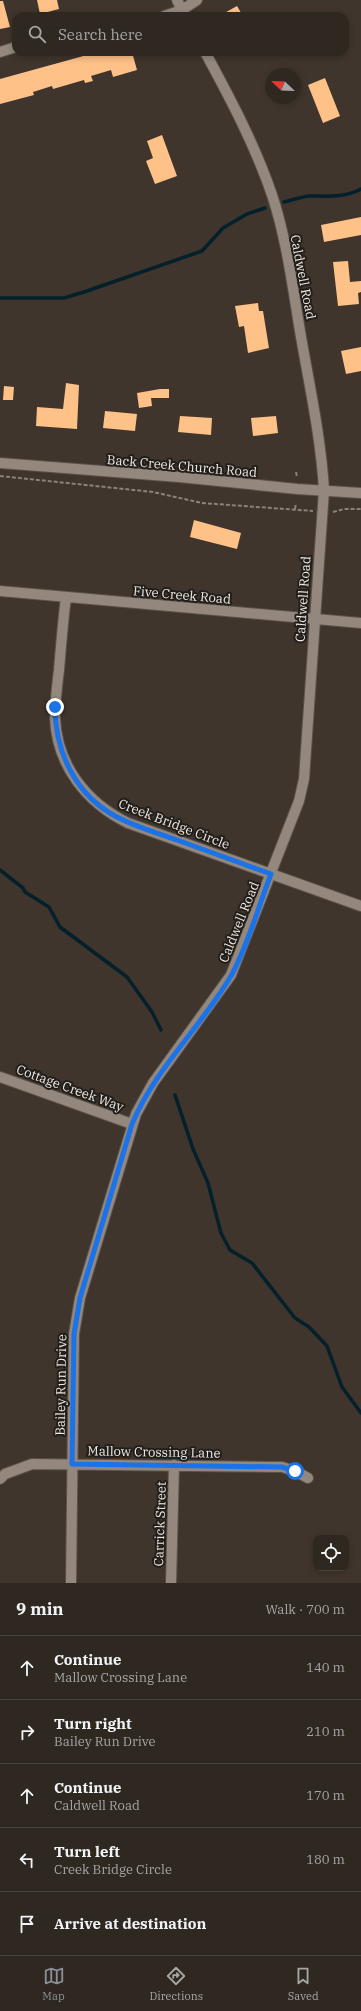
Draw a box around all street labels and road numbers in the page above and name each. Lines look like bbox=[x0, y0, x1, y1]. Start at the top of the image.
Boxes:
street label: Caldwell Road bbox=[286, 233, 320, 321]
street label: Back Creek Church Road bbox=[106, 451, 258, 481]
street label: Caldwell Road bbox=[292, 555, 314, 642]
street label: Five Creek Road bbox=[132, 582, 232, 608]
street label: Creek Bridge Circle bbox=[116, 795, 232, 853]
street label: Caldwell Road bbox=[215, 879, 263, 965]
street label: Cottage Creek Way bbox=[14, 1061, 126, 1115]
street label: Bailey Run Drive bbox=[52, 1334, 70, 1436]
street label: Mallow Crossing Lane bbox=[87, 1442, 221, 1462]
street label: Carrick Street bbox=[150, 1481, 170, 1567]

